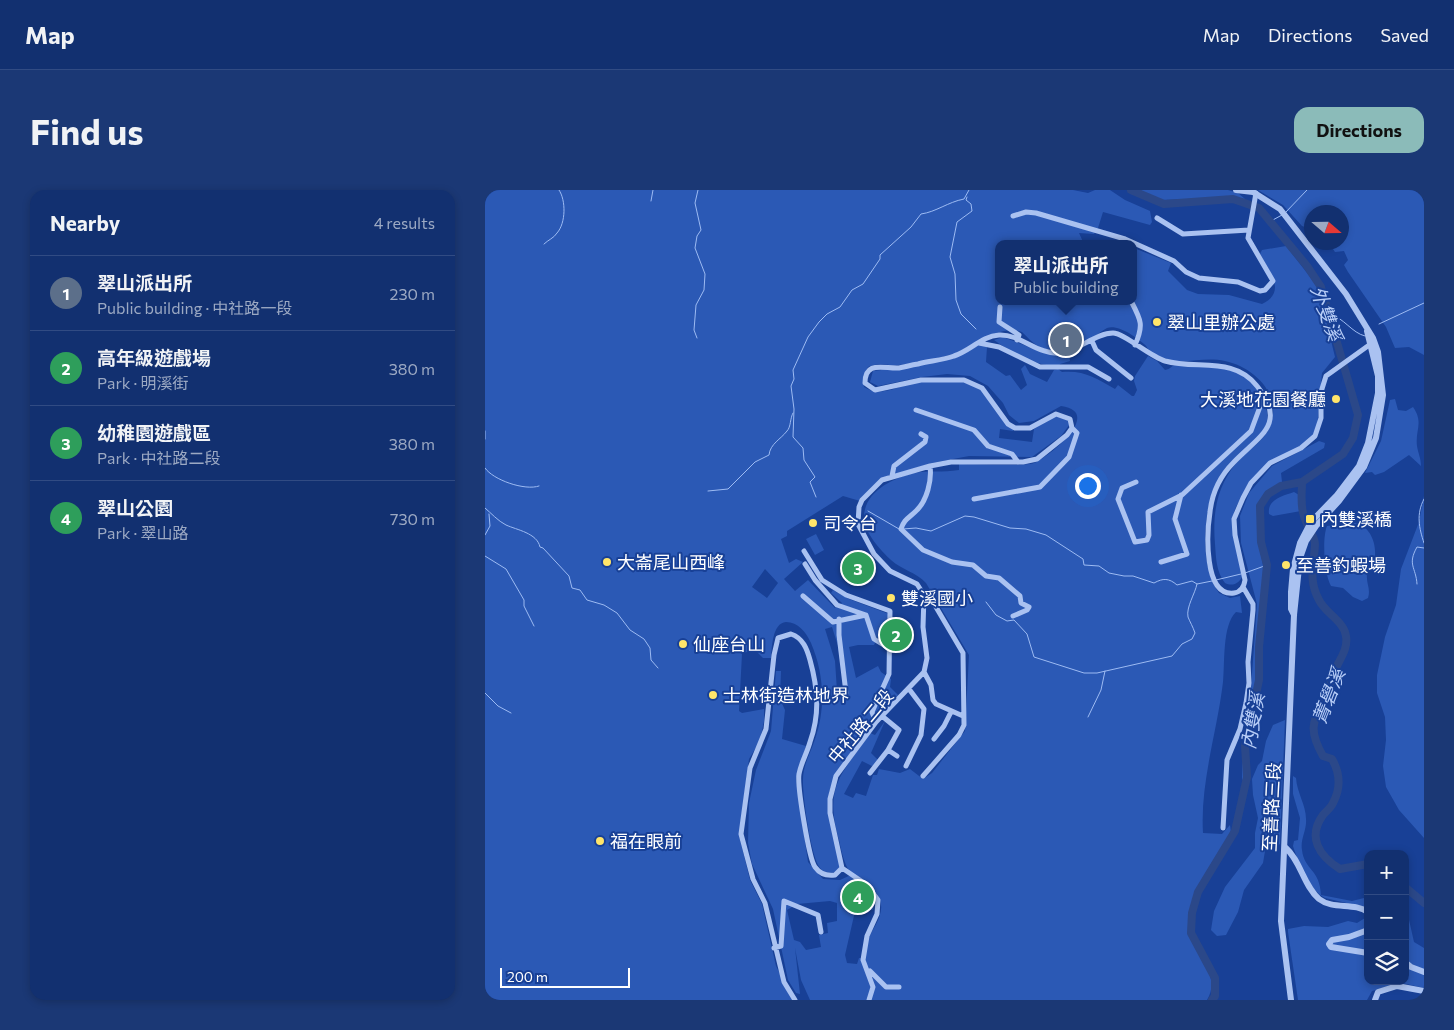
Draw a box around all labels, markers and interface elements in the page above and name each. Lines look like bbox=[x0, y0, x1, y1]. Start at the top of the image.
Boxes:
text: Map bbox=[25, 20, 75, 49]
text: Map bbox=[1203, 24, 1240, 46]
text: Directions bbox=[1268, 24, 1352, 46]
text: Saved bbox=[1380, 24, 1429, 46]
button: Directions bbox=[1294, 107, 1424, 153]
text: Find us bbox=[30, 109, 144, 152]
north arrow bbox=[1304, 205, 1349, 250]
text: Nearby bbox=[50, 210, 120, 235]
text: 4 results bbox=[374, 213, 435, 232]
popup bbox=[995, 240, 1137, 305]
text: 翠山派出所 bbox=[1013, 253, 1108, 276]
text: 翠山派出所 bbox=[97, 271, 192, 294]
text: Public building bbox=[1013, 277, 1119, 296]
water label: 外雙溪 bbox=[1306, 282, 1349, 347]
text: 1 bbox=[62, 284, 70, 303]
text: 230 m bbox=[390, 284, 435, 303]
text: Public building · 中社路一段 bbox=[97, 298, 292, 317]
place label: 翠山里辦公處 bbox=[1167, 311, 1275, 333]
marker: 翠山里辦公處 bbox=[1151, 316, 1163, 328]
pin: 1 bbox=[1050, 321, 1082, 359]
text: 高年級遊戲場 bbox=[97, 346, 211, 369]
text: 2 bbox=[61, 359, 71, 378]
text: 380 m bbox=[389, 359, 435, 378]
text: Park · 明溪街 bbox=[97, 373, 188, 392]
place label: 大溪地花園餐廳 bbox=[1200, 388, 1326, 410]
marker: 大溪地花園餐廳 bbox=[1330, 393, 1342, 405]
text: 幼稚園遊戲區 bbox=[97, 421, 211, 444]
text: 3 bbox=[61, 434, 71, 453]
text: 380 m bbox=[389, 434, 435, 453]
text: Park · 中社路二段 bbox=[97, 448, 220, 467]
your location bbox=[1075, 473, 1101, 499]
text: 翠山公園 bbox=[97, 496, 173, 519]
place label: 內雙溪橋 bbox=[1320, 508, 1392, 530]
text: 4 bbox=[61, 509, 71, 528]
text: 730 m bbox=[390, 509, 435, 528]
place label: 司令台 bbox=[823, 512, 877, 534]
marker: 內雙溪橋 bbox=[1304, 513, 1316, 525]
marker: 司令台 bbox=[807, 517, 819, 529]
text: Park · 翠山路 bbox=[97, 523, 188, 542]
pin: 3 bbox=[842, 549, 874, 587]
place label: 大崙尾山西峰 bbox=[617, 551, 725, 573]
place label: 至善釣蝦場 bbox=[1296, 554, 1386, 576]
marker: 大崙尾山西峰 bbox=[601, 556, 613, 568]
marker: 至善釣蝦場 bbox=[1280, 559, 1292, 571]
place label: 雙溪國小 bbox=[901, 587, 973, 609]
marker: 雙溪國小 bbox=[885, 592, 897, 604]
pin: 2 bbox=[880, 616, 912, 654]
place label: 仙座台山 bbox=[693, 633, 765, 655]
marker: 仙座台山 bbox=[677, 638, 689, 650]
water label: 菁礐溪 bbox=[1307, 662, 1350, 727]
place label: 士林街造林地界 bbox=[723, 684, 849, 706]
street label: 中社路二段 bbox=[823, 684, 897, 768]
water label: 內雙溪 bbox=[1236, 688, 1269, 751]
marker: 士林街造林地界 bbox=[707, 689, 719, 701]
street label: 至善路三段 bbox=[1258, 761, 1284, 853]
place label: 福在眼前 bbox=[610, 830, 682, 852]
marker: 福在眼前 bbox=[594, 835, 606, 847]
map controls bbox=[1364, 850, 1409, 985]
button: + bbox=[1364, 850, 1409, 895]
pin: 4 bbox=[842, 878, 874, 916]
button: − bbox=[1364, 895, 1409, 940]
button: layers bbox=[1364, 940, 1409, 985]
scale bar bbox=[500, 965, 630, 988]
text: 200 m bbox=[507, 968, 548, 985]

